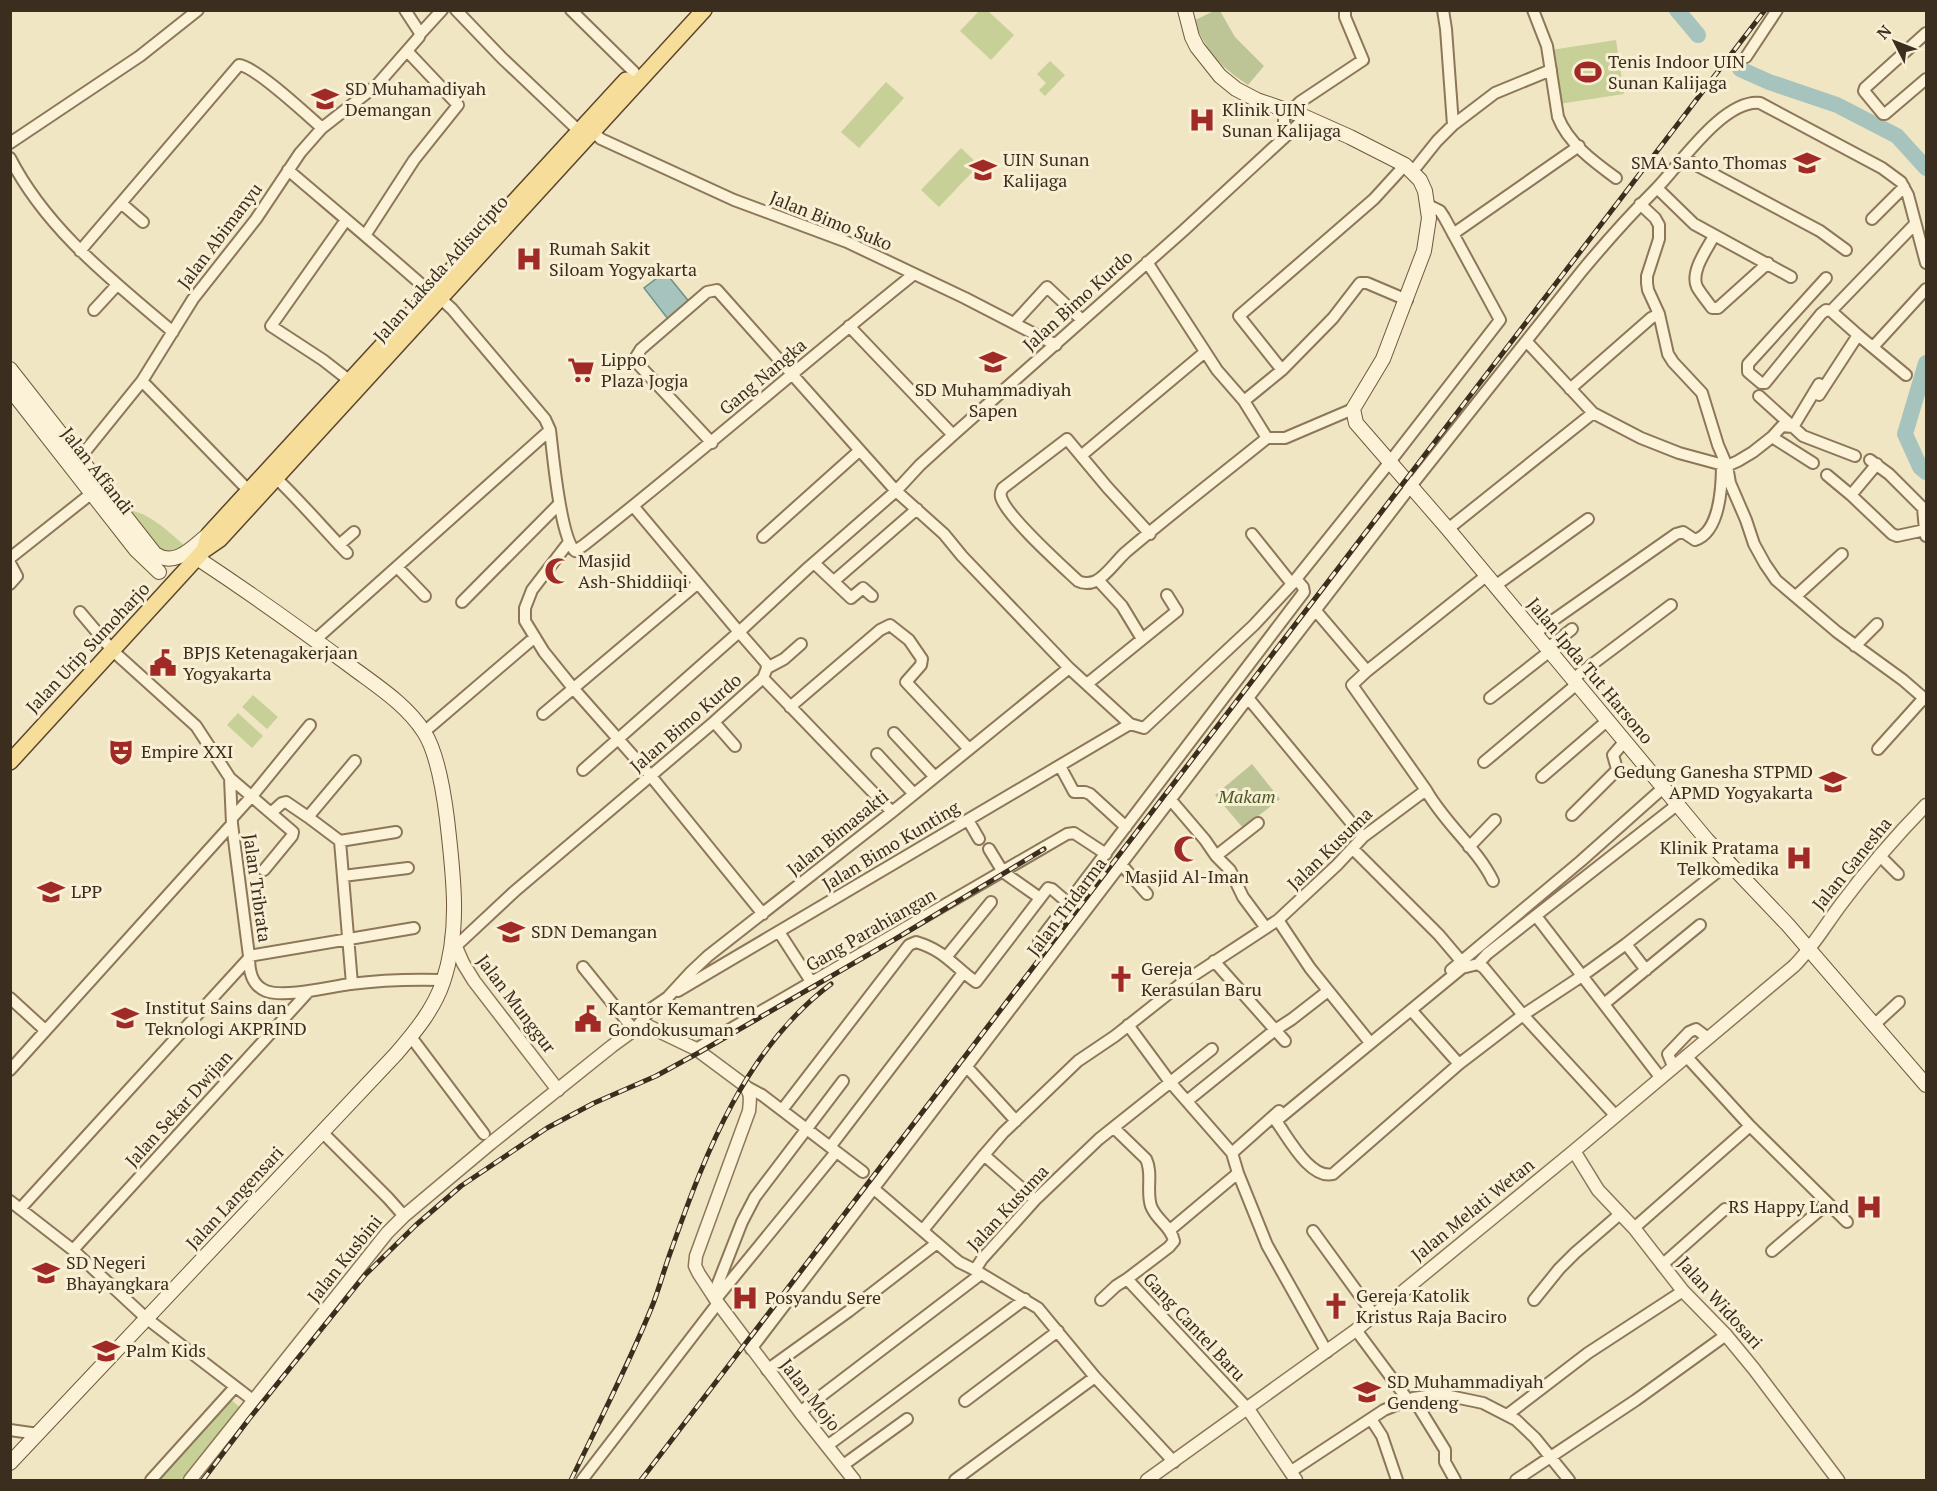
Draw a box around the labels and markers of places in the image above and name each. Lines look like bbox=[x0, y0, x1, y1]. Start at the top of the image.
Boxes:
place label: Tenis Indoor UIN Sunan Kalijaga bbox=[1608, 49, 1745, 94]
sports icon: Tenis Indoor UIN Sunan Kalijaga bbox=[1573, 57, 1603, 87]
place label: SD Muhamadiyah Demangan bbox=[345, 76, 487, 121]
school or university icon: SD Muhamadiyah Demangan bbox=[310, 84, 340, 114]
place label: Klinik UIN Sunan Kalijaga bbox=[1222, 97, 1341, 142]
hospital icon: Klinik UIN Sunan Kalijaga bbox=[1187, 105, 1217, 135]
place label: UIN Sunan Kalijaga bbox=[1003, 147, 1090, 192]
school or university icon: SMA Santo Thomas bbox=[1792, 148, 1822, 178]
place label: SMA Santo Thomas bbox=[1631, 150, 1787, 174]
school or university icon: UIN Sunan Kalijaga bbox=[968, 155, 998, 185]
place label: Rumah Sakit Siloam Yogyakarta bbox=[549, 236, 697, 281]
hospital icon: Rumah Sakit Siloam Yogyakarta bbox=[514, 244, 544, 274]
place label: Lippo Plaza Jogja bbox=[601, 347, 688, 392]
school or university icon: SD Muhammadiyah Sapen bbox=[978, 347, 1008, 377]
supermarket icon: Lippo Plaza Jogja bbox=[566, 355, 596, 385]
place label: SD Muhammadiyah Sapen bbox=[915, 377, 1072, 422]
place label: Masjid Ash-Shiddiiqi bbox=[578, 548, 688, 593]
mosque icon: Masjid Ash-Shiddiiqi bbox=[543, 556, 573, 586]
place label: BPJS Ketenagakerjaan Yogyakarta bbox=[183, 640, 358, 685]
public building icon: BPJS Ketenagakerjaan Yogyakarta bbox=[148, 648, 178, 678]
theatre icon: Empire XXI bbox=[106, 737, 136, 767]
place label: Empire XXI bbox=[141, 739, 233, 763]
place label: Gedung Ganesha STPMD APMD Yogyakarta bbox=[1614, 759, 1813, 804]
school or university icon: Gedung Ganesha STPMD APMD Yogyakarta bbox=[1818, 767, 1848, 797]
mosque icon: Masjid Al-Iman bbox=[1172, 834, 1202, 864]
place label: Klinik Pratama Telkomedika bbox=[1660, 835, 1779, 880]
hospital icon: Klinik Pratama Telkomedika bbox=[1784, 843, 1814, 873]
place label: Masjid Al-Iman bbox=[1125, 864, 1249, 888]
school or university icon: LPP bbox=[36, 877, 66, 907]
place label: LPP bbox=[71, 879, 103, 903]
school or university icon: SDN Demangan bbox=[496, 917, 526, 947]
place label: SDN Demangan bbox=[531, 919, 658, 943]
place label: Gereja Kerasulan Baru bbox=[1141, 956, 1262, 1001]
church icon: Gereja Kerasulan Baru bbox=[1106, 964, 1136, 994]
place label: Institut Sains dan Teknologi AKPRIND bbox=[145, 995, 307, 1040]
place label: Kantor Kemantren Gondokusuman bbox=[608, 996, 756, 1041]
school or university icon: Institut Sains dan Teknologi AKPRIND bbox=[110, 1003, 140, 1033]
public building icon: Kantor Kemantren Gondokusuman bbox=[573, 1004, 603, 1034]
hospital icon: RS Happy Land bbox=[1854, 1192, 1884, 1222]
place label: RS Happy Land bbox=[1728, 1194, 1849, 1218]
place label: SD Negeri Bhayangkara bbox=[66, 1250, 169, 1295]
school or university icon: SD Negeri Bhayangkara bbox=[31, 1258, 61, 1288]
hospital icon: Posyandu Sere bbox=[730, 1283, 760, 1313]
place label: Gereja Katolik Kristus Raja Baciro bbox=[1356, 1283, 1507, 1328]
place label: Posyandu Sere bbox=[765, 1285, 881, 1309]
church icon: Gereja Katolik Kristus Raja Baciro bbox=[1321, 1291, 1351, 1321]
school or university icon: Palm Kids bbox=[91, 1336, 121, 1366]
place label: Palm Kids bbox=[126, 1338, 206, 1362]
place label: SD Muhammadiyah Gendeng bbox=[1387, 1369, 1544, 1414]
school or university icon: SD Muhammadiyah Gendeng bbox=[1352, 1377, 1382, 1407]

